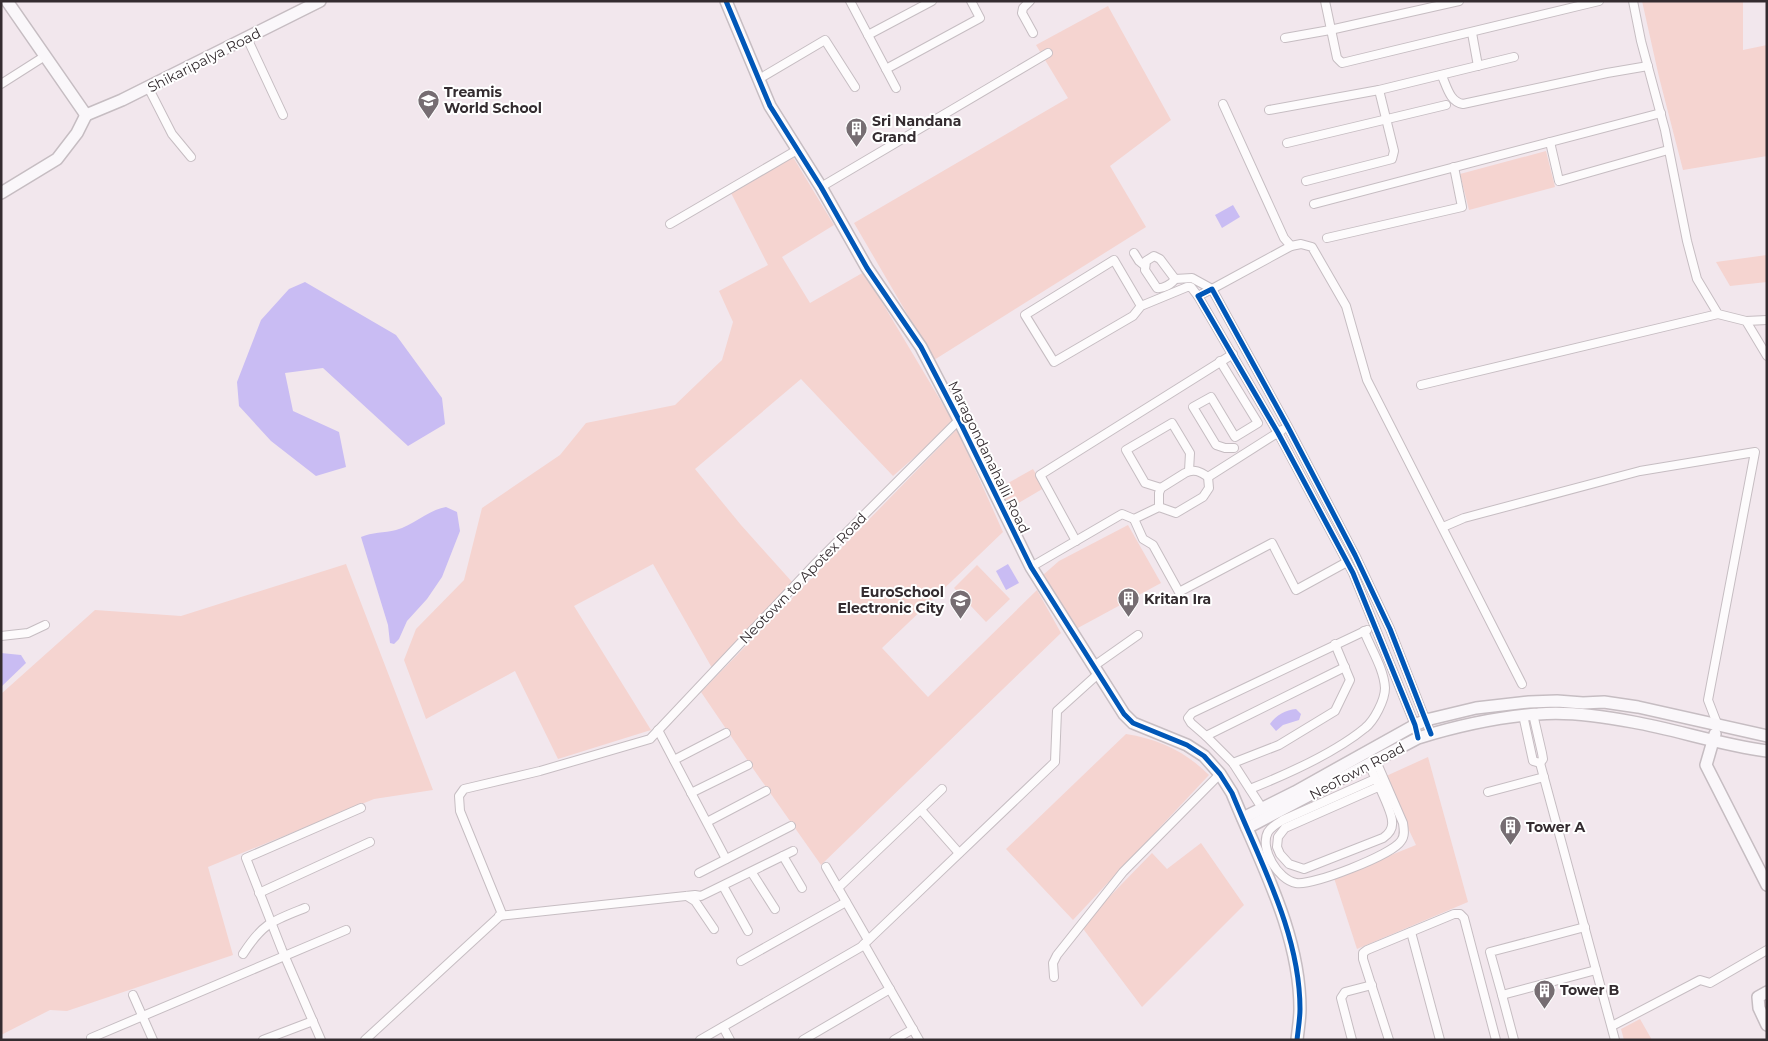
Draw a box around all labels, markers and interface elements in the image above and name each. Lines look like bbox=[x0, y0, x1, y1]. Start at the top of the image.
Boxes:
street label: Shikaripalya Road bbox=[144, 24, 264, 96]
place label: Treamis World School bbox=[444, 83, 542, 117]
school or university icon: Treamis World School bbox=[416, 88, 440, 119]
place label: Sri Nandana Grand bbox=[872, 112, 961, 146]
building icon: Sri Nandana Grand bbox=[844, 117, 868, 148]
street label: Maragondanahalli Road bbox=[944, 378, 1034, 536]
street label: Neotown to Apotex Road bbox=[736, 509, 870, 647]
place label: EuroSchool Electronic City bbox=[837, 583, 945, 617]
building icon: Kritan Ira bbox=[1116, 587, 1140, 618]
school or university icon: EuroSchool Electronic City bbox=[948, 588, 972, 619]
place label: Kritan Ira bbox=[1144, 590, 1211, 608]
street label: NeoTown Road bbox=[1306, 738, 1408, 804]
building icon: Tower A bbox=[1498, 815, 1522, 846]
place label: Tower A bbox=[1526, 818, 1586, 836]
building icon: Tower B bbox=[1532, 978, 1556, 1009]
place label: Tower B bbox=[1560, 981, 1620, 999]

